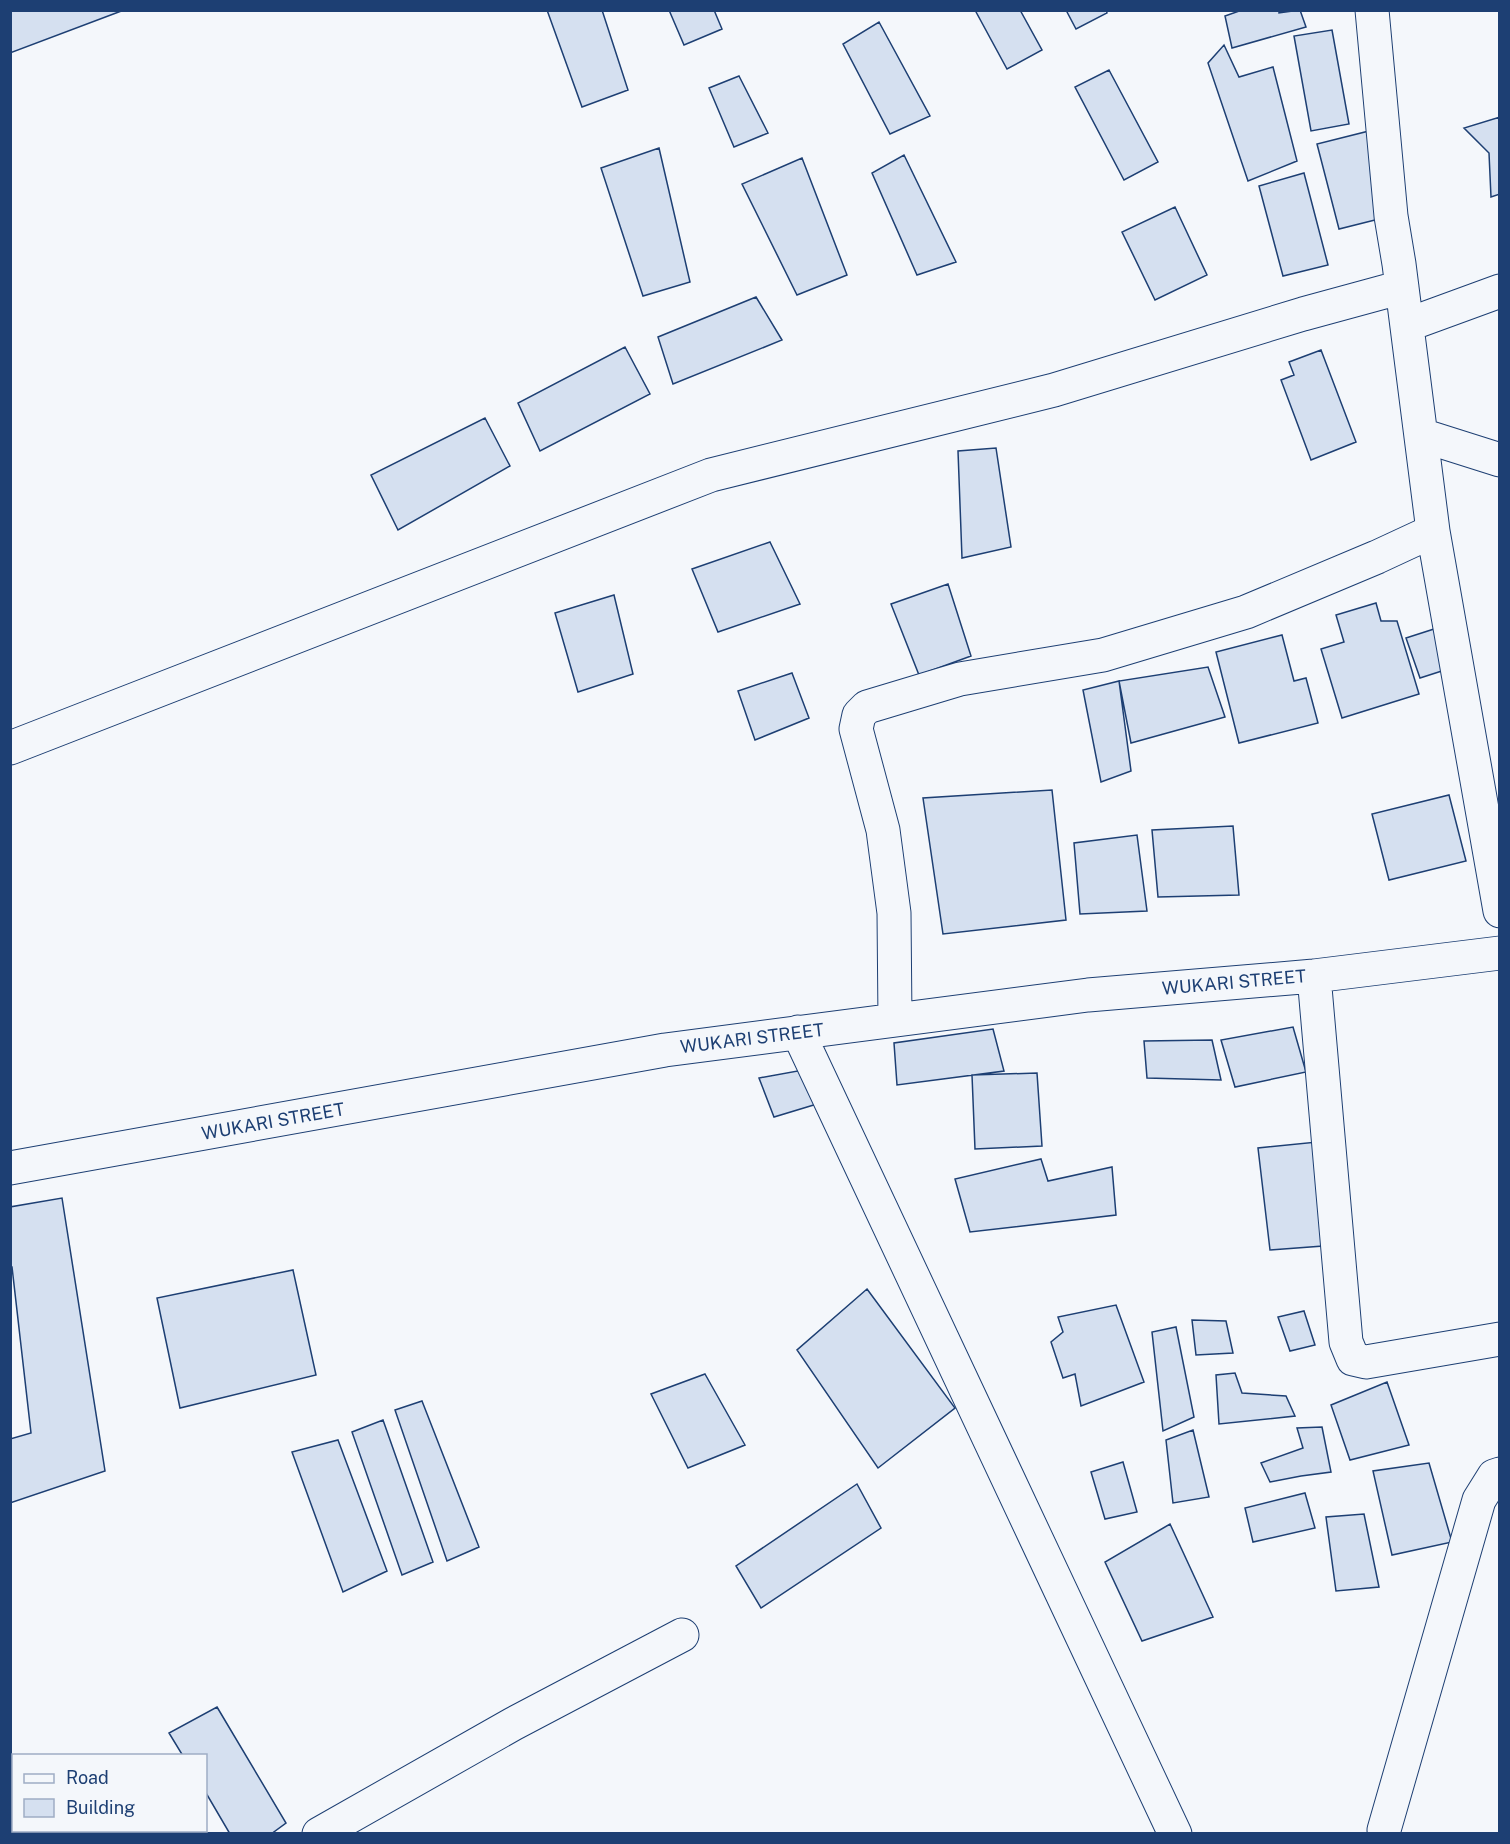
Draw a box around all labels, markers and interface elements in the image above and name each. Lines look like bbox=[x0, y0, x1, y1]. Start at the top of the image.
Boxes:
street label: WUKARI STREET bbox=[1161, 965, 1307, 999]
street label: WUKARI STREET bbox=[679, 1019, 825, 1057]
street label: WUKARI STREET bbox=[200, 1098, 346, 1144]
legend bbox=[12, 1754, 207, 1832]
text: Road bbox=[66, 1767, 109, 1788]
text: Building bbox=[66, 1797, 135, 1818]

